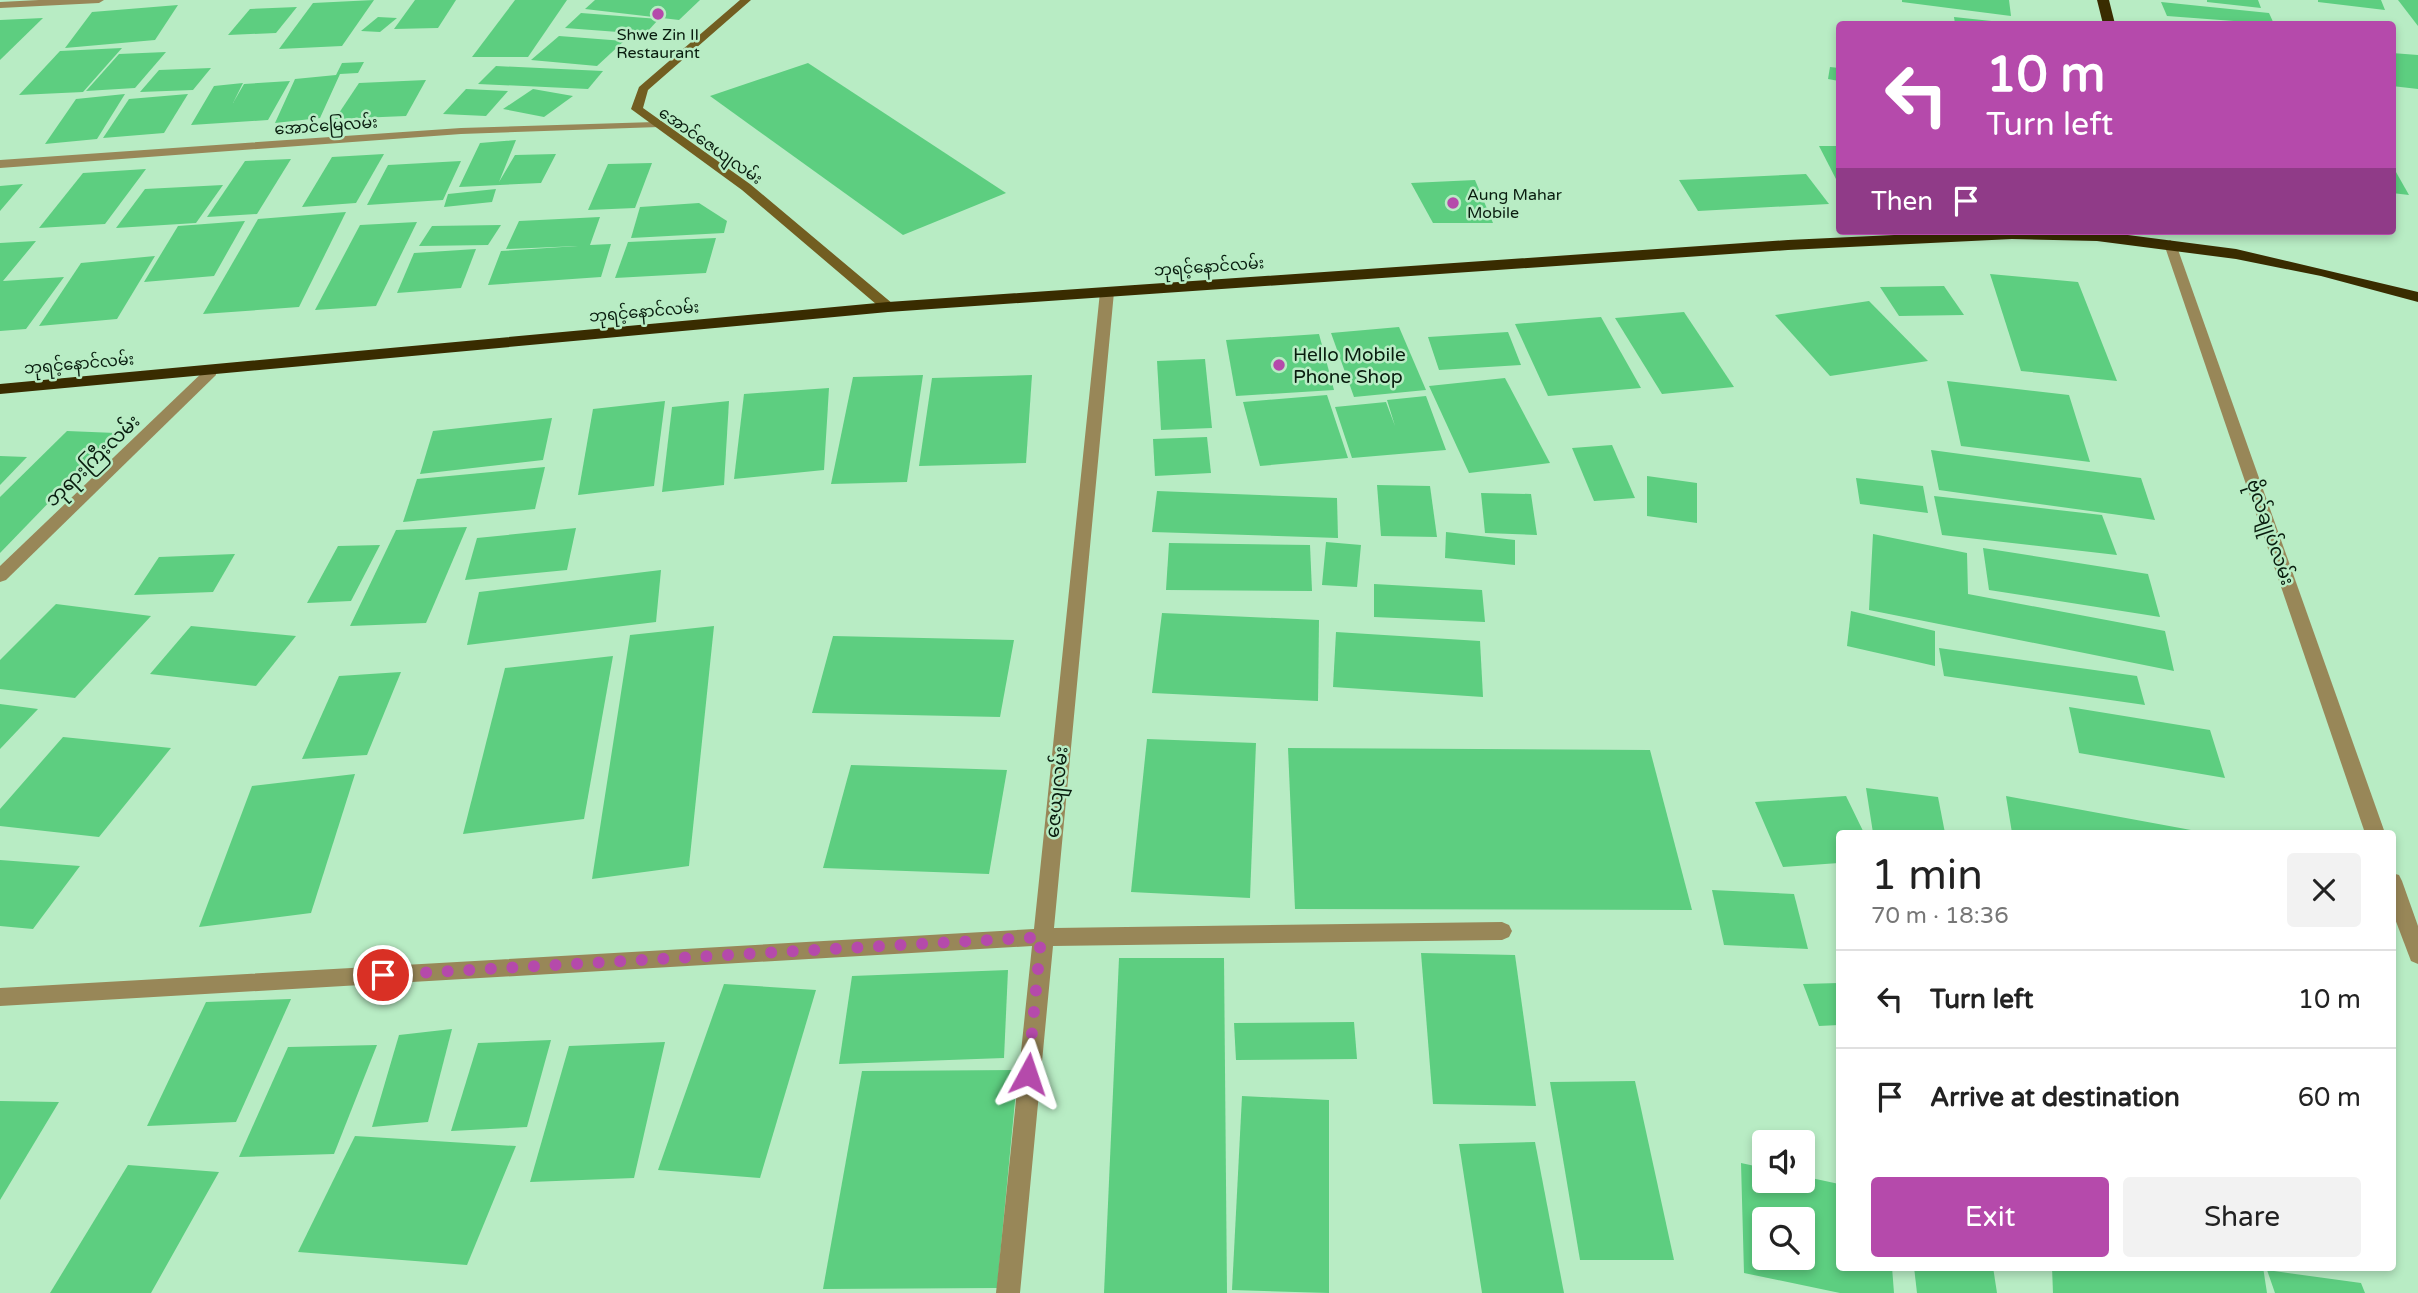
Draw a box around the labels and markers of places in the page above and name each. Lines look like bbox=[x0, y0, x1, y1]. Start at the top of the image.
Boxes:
marker: Shwe Zin II Restaurant bbox=[650, 6, 666, 22]
place label: Shwe Zin II Restaurant bbox=[616, 25, 700, 63]
place label: Aung Mahar Mobile bbox=[1467, 185, 1563, 223]
marker: Aung Mahar Mobile bbox=[1445, 195, 1461, 211]
place label: Hello Mobile Phone Shop bbox=[1293, 344, 1406, 388]
marker: Hello Mobile Phone Shop bbox=[1271, 357, 1287, 373]
pin bbox=[353, 945, 413, 1005]

